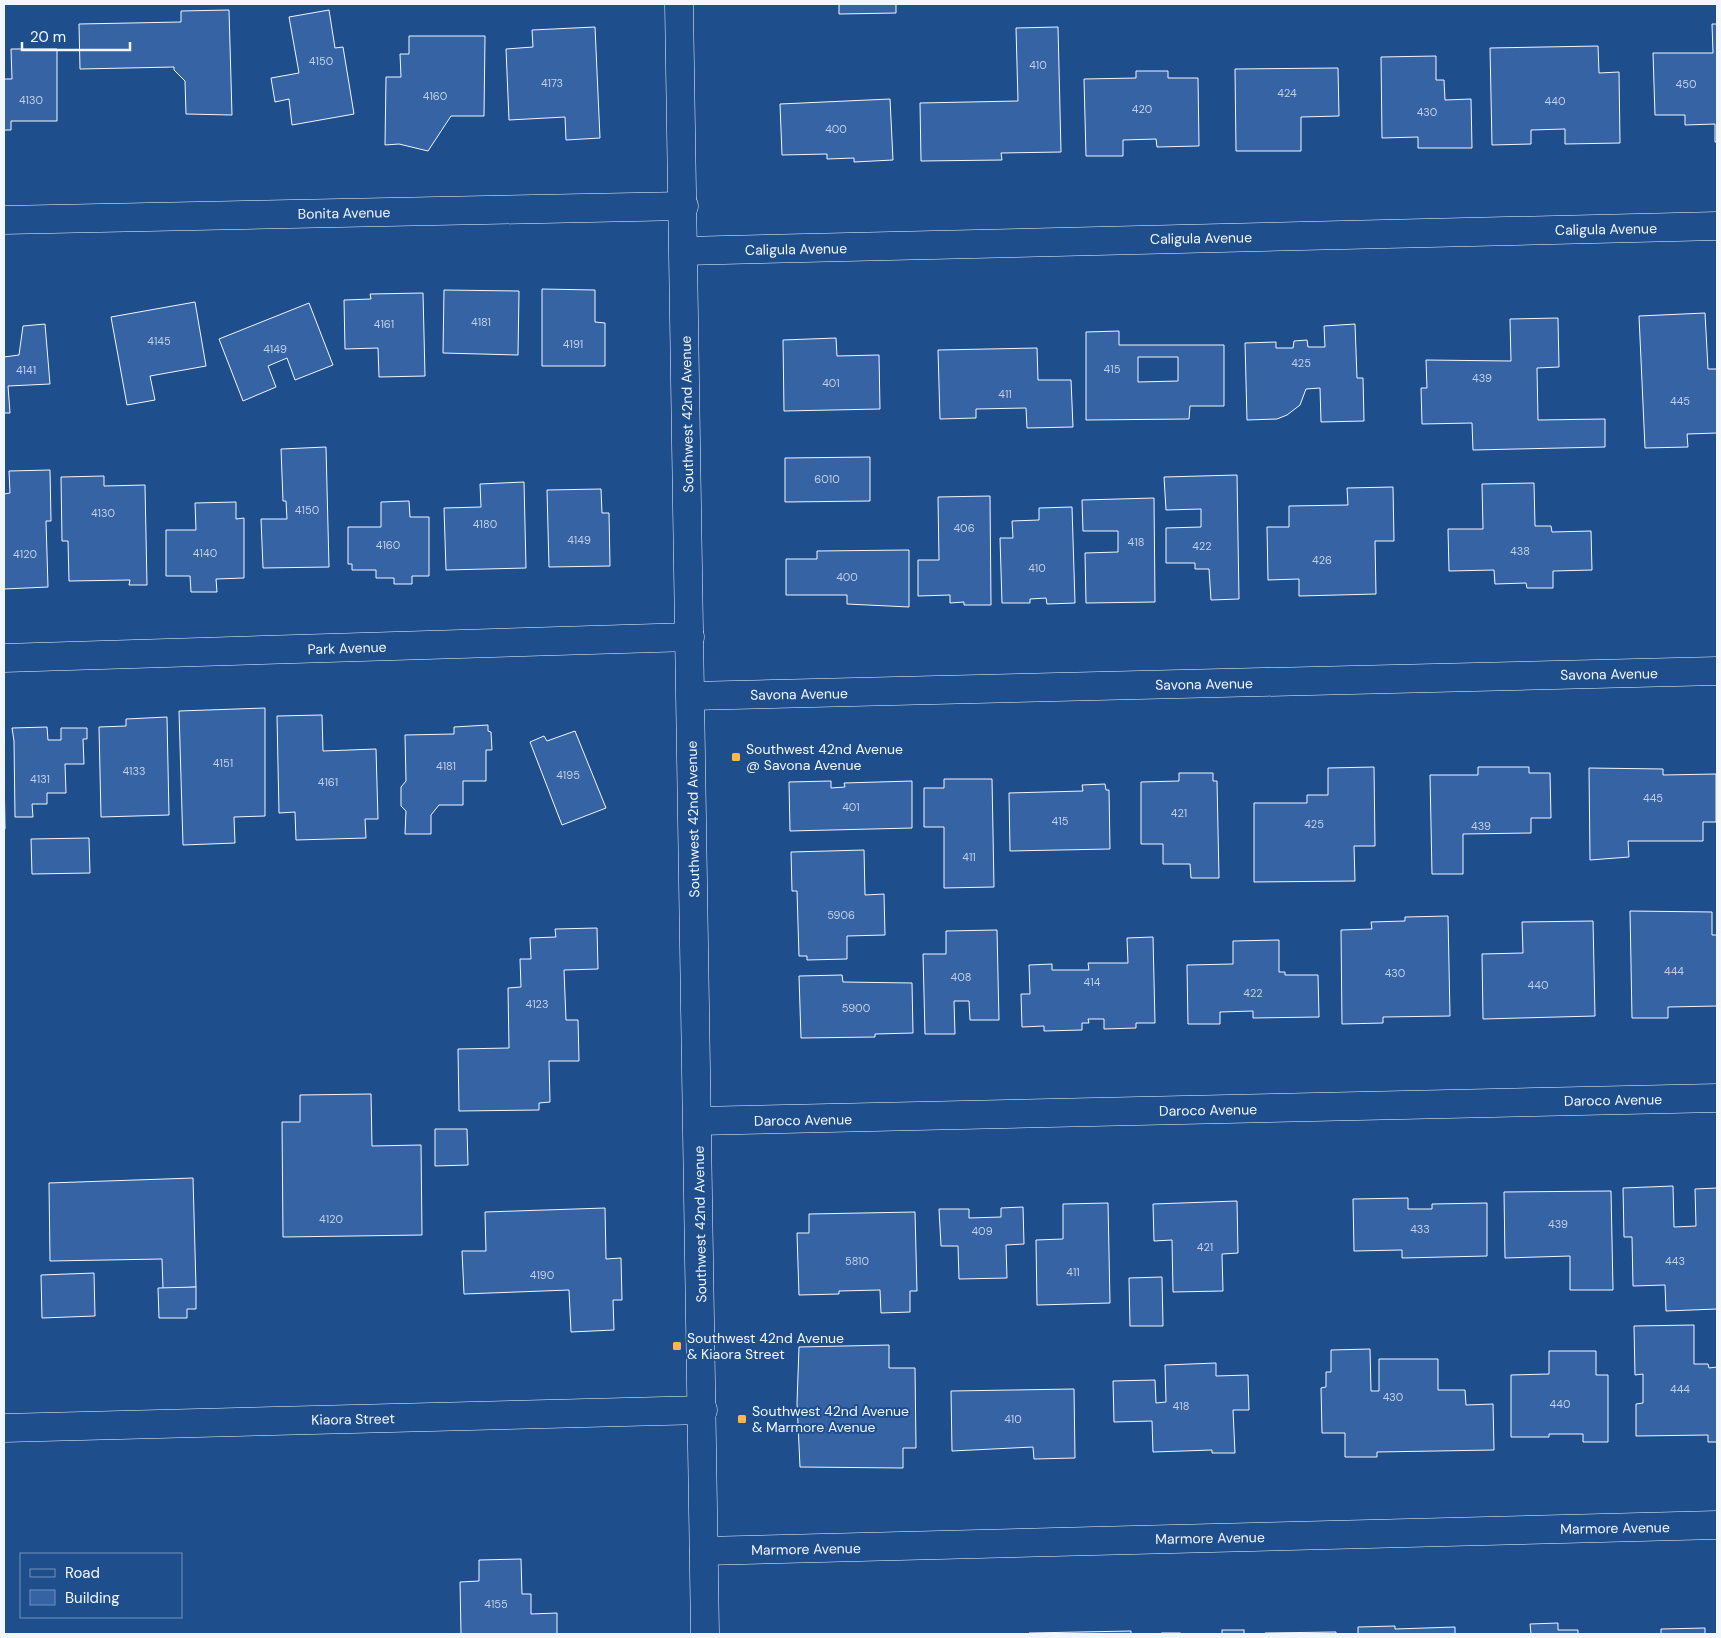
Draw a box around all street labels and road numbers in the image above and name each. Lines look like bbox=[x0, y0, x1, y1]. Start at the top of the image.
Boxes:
street label: Bonita Avenue bbox=[298, 203, 390, 223]
street label: Caligula Avenue bbox=[1555, 219, 1657, 239]
street label: Caligula Avenue bbox=[1150, 228, 1252, 248]
street label: Caligula Avenue bbox=[745, 239, 847, 259]
street label: Southwest 42nd Avenue bbox=[677, 335, 697, 493]
street label: Park Avenue bbox=[307, 638, 387, 658]
street label: Savona Avenue bbox=[1560, 664, 1658, 684]
street label: Savona Avenue bbox=[1155, 674, 1253, 694]
street label: Savona Avenue bbox=[750, 684, 848, 704]
street label: Southwest 42nd Avenue bbox=[683, 740, 703, 898]
street label: Daroco Avenue bbox=[1564, 1090, 1662, 1110]
street label: Daroco Avenue bbox=[1159, 1100, 1257, 1120]
street label: Daroco Avenue bbox=[754, 1110, 852, 1130]
street label: Southwest 42nd Avenue bbox=[690, 1145, 710, 1303]
street label: Kiaora Street bbox=[311, 1409, 395, 1429]
street label: Marmore Avenue bbox=[1560, 1518, 1670, 1538]
street label: Marmore Avenue bbox=[1155, 1528, 1265, 1548]
street label: Marmore Avenue bbox=[751, 1539, 861, 1559]

